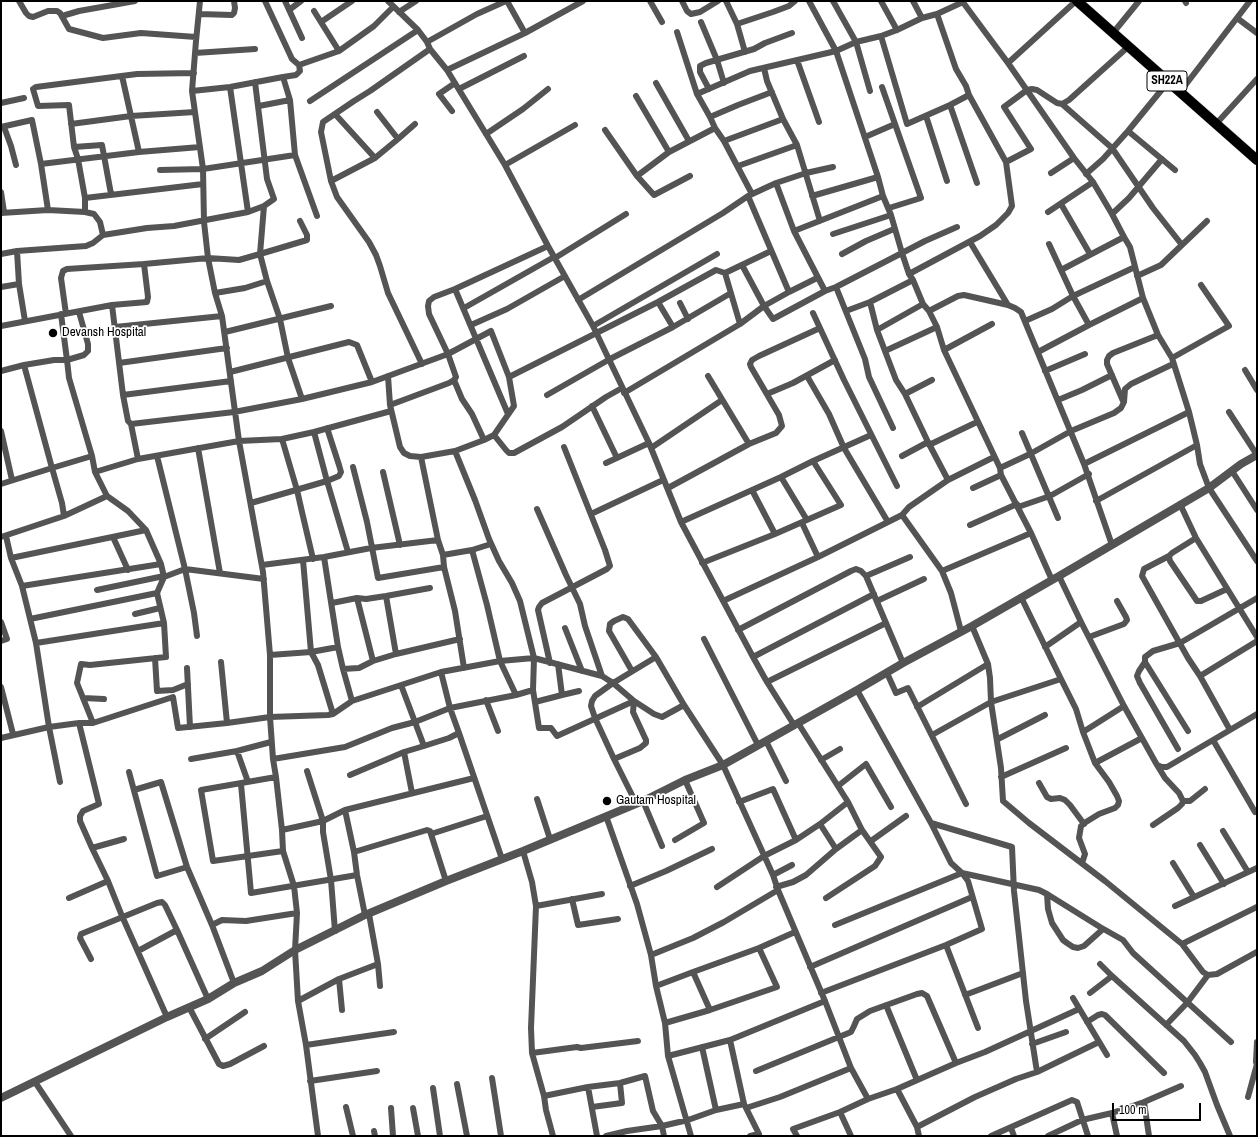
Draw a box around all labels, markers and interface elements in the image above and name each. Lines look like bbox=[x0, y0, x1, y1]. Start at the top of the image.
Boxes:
road number: SH22A bbox=[1147, 71, 1187, 91]
place label: Devansh Hospital bbox=[62, 325, 146, 341]
marker: Devansh Hospital bbox=[47, 327, 59, 339]
place label: Gautam Hospital bbox=[616, 793, 696, 809]
marker: Gautam Hospital bbox=[601, 795, 613, 807]
scale bar bbox=[1114, 1095, 1203, 1121]
text: 100 m bbox=[1119, 1102, 1146, 1118]

